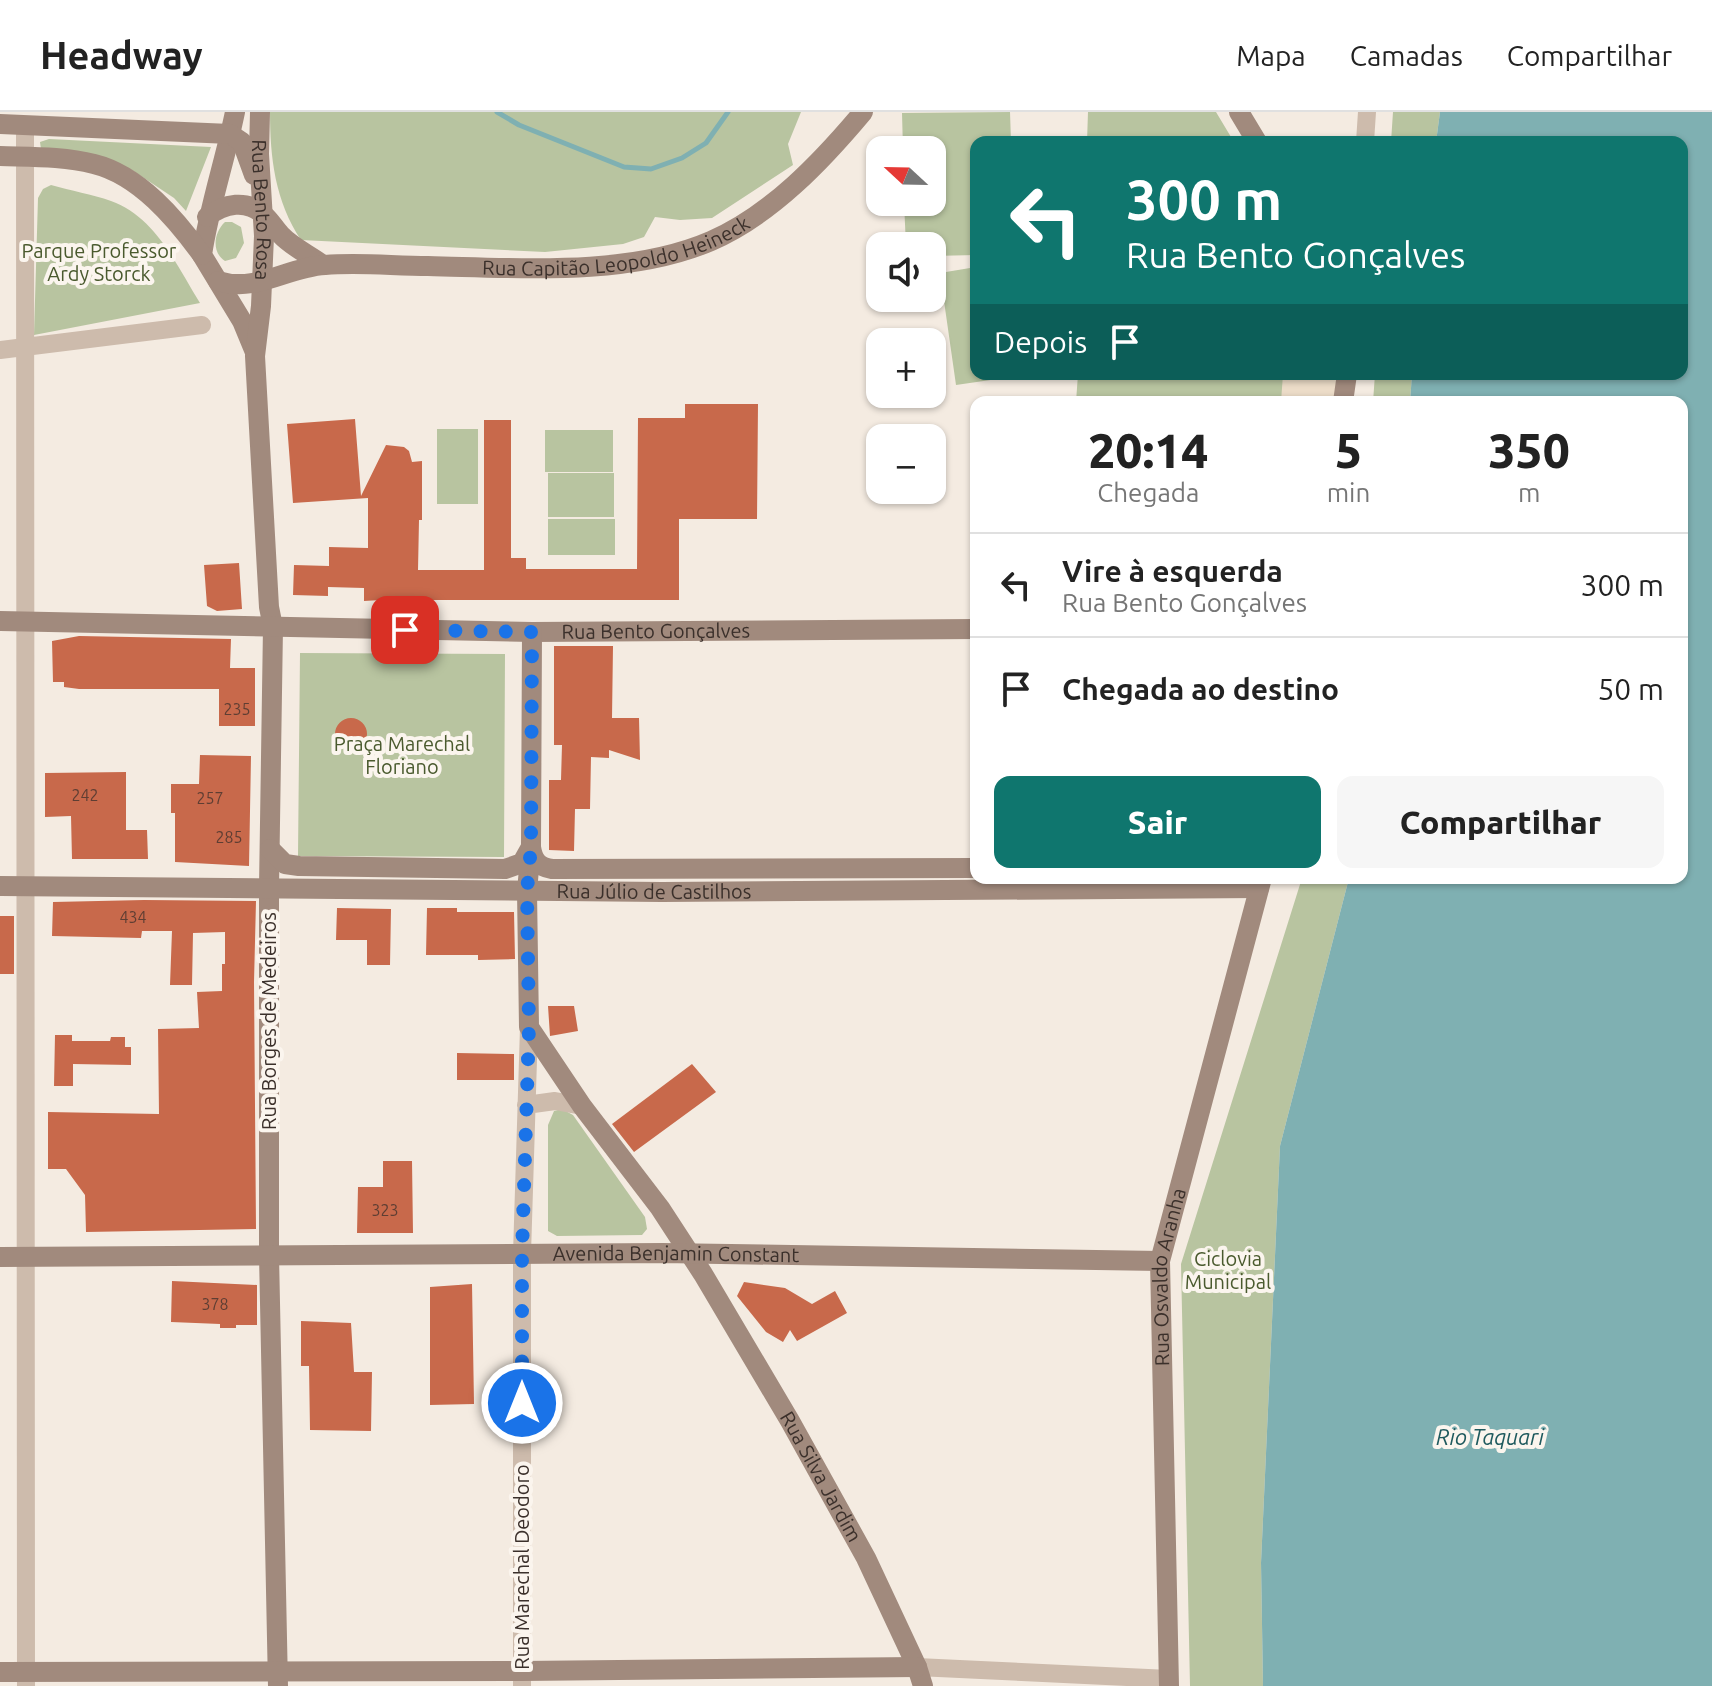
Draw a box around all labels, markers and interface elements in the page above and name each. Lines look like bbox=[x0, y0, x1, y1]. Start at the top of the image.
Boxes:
text: Headway bbox=[40, 34, 203, 76]
text: Mapa bbox=[1236, 40, 1306, 71]
text: Camadas bbox=[1350, 40, 1463, 71]
text: Compartilhar bbox=[1507, 40, 1672, 71]
north arrow bbox=[866, 136, 946, 216]
map controls bbox=[866, 136, 946, 504]
street label: Rua Bento Rosa bbox=[248, 139, 276, 281]
icon: left bbox=[994, 168, 1098, 272]
text: 300 m bbox=[1126, 168, 1282, 231]
street label: Rua Capitão Leopoldo Heineck bbox=[482, 211, 753, 279]
button: sound bbox=[866, 232, 946, 312]
text: Rua Bento Gonçalves bbox=[1126, 234, 1465, 275]
park label: Parque Professor Ardy Storck bbox=[22, 239, 177, 285]
icon: arrive bbox=[1103, 320, 1147, 364]
text: Depois bbox=[994, 325, 1087, 359]
button: + bbox=[866, 328, 946, 408]
text: 20:14 bbox=[1088, 423, 1208, 477]
text: 5 bbox=[1335, 423, 1362, 477]
text: 350 bbox=[1489, 423, 1570, 477]
button: − bbox=[866, 424, 946, 504]
text: Chegada bbox=[1097, 478, 1199, 507]
text: min bbox=[1327, 478, 1370, 507]
text: m bbox=[1518, 478, 1540, 507]
text: Vire à esquerda bbox=[1062, 554, 1283, 588]
icon: left bbox=[994, 563, 1038, 607]
text: 300 m bbox=[1580, 568, 1664, 602]
text: Rua Bento Gonçalves bbox=[1062, 588, 1307, 617]
pin bbox=[371, 596, 439, 664]
icon: arrive bbox=[383, 608, 427, 652]
street label: Rua Bento Gonçalves bbox=[561, 619, 750, 643]
icon: arrive bbox=[994, 667, 1038, 711]
text: Chegada ao destino bbox=[1062, 672, 1339, 706]
text: 50 m bbox=[1597, 672, 1664, 706]
house number: 235 bbox=[223, 700, 251, 718]
park label: Praça Marechal Floriano bbox=[334, 732, 470, 778]
button: Sair bbox=[994, 776, 1321, 868]
button: Compartilhar bbox=[1337, 776, 1664, 868]
house number: 242 bbox=[71, 786, 99, 804]
house number: 257 bbox=[196, 789, 224, 807]
house number: 285 bbox=[215, 828, 243, 846]
street label: Rua Júlio de Castilhos bbox=[556, 879, 751, 903]
house number: 434 bbox=[119, 908, 147, 926]
street label: Rua Borges de Medeiros bbox=[257, 912, 280, 1130]
street label: Rua Osvaldo Aranha bbox=[1147, 1185, 1190, 1366]
house number: 323 bbox=[371, 1201, 399, 1219]
street label: Avenida Benjamin Constant bbox=[553, 1241, 799, 1266]
park label: Ciclovia Municipal bbox=[1185, 1247, 1271, 1293]
house number: 378 bbox=[201, 1295, 229, 1313]
position arrow bbox=[480, 1361, 564, 1445]
street label: Rua Silva Jardim bbox=[776, 1407, 867, 1546]
water label: Rio Taquari bbox=[1436, 1424, 1545, 1449]
street label: Rua Marechal Deodoro bbox=[510, 1464, 533, 1670]

